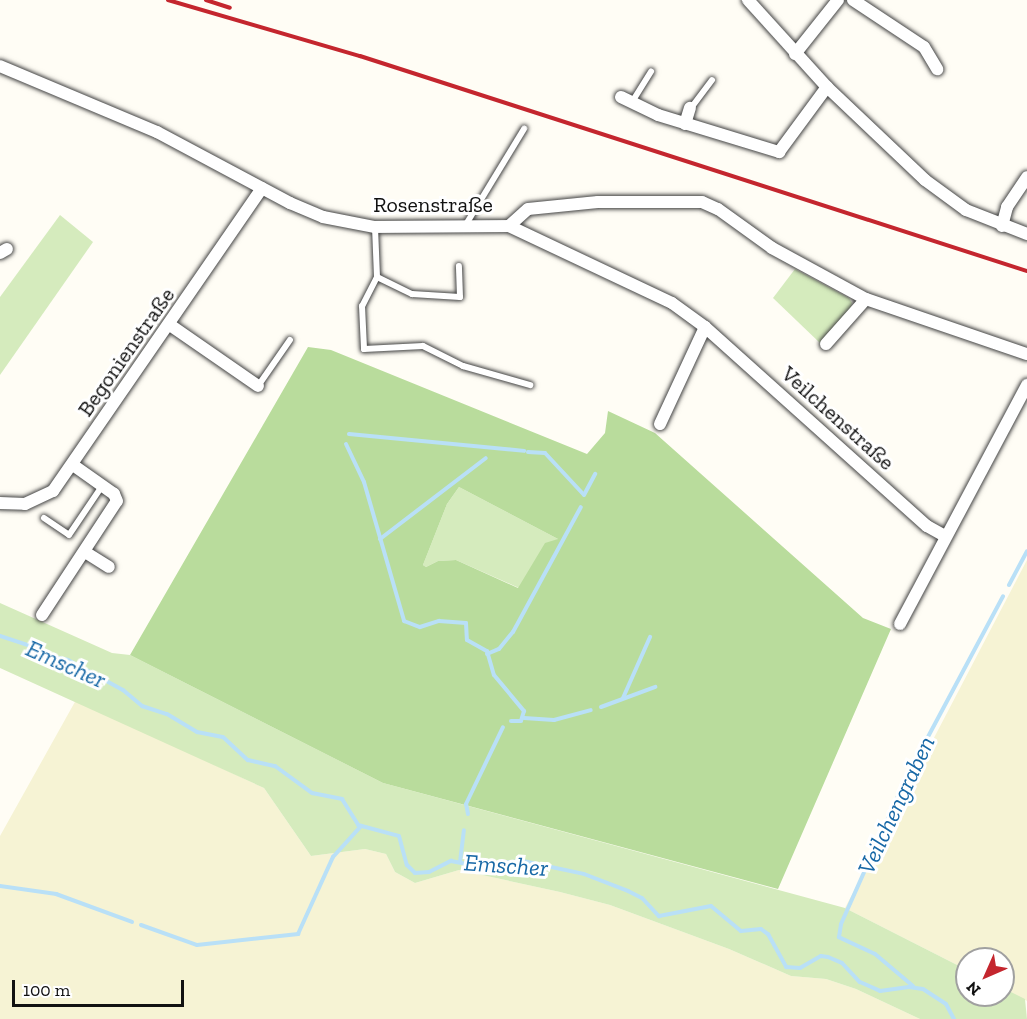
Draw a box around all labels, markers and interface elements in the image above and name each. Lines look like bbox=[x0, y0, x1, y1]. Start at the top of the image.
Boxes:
street label: Rosenstraße bbox=[373, 192, 493, 218]
street label: Begonienstraße bbox=[72, 283, 180, 421]
street label: Veilchenstraße bbox=[776, 360, 900, 476]
water label: Emscher bbox=[22, 634, 110, 694]
water label: Veilchengraben bbox=[851, 731, 941, 879]
water label: Emscher bbox=[463, 848, 549, 882]
north arrow bbox=[955, 947, 1015, 1007]
scale bar bbox=[15, 968, 188, 1006]
text: N bbox=[962, 978, 984, 1000]
text: 100 m bbox=[23, 979, 70, 1001]

